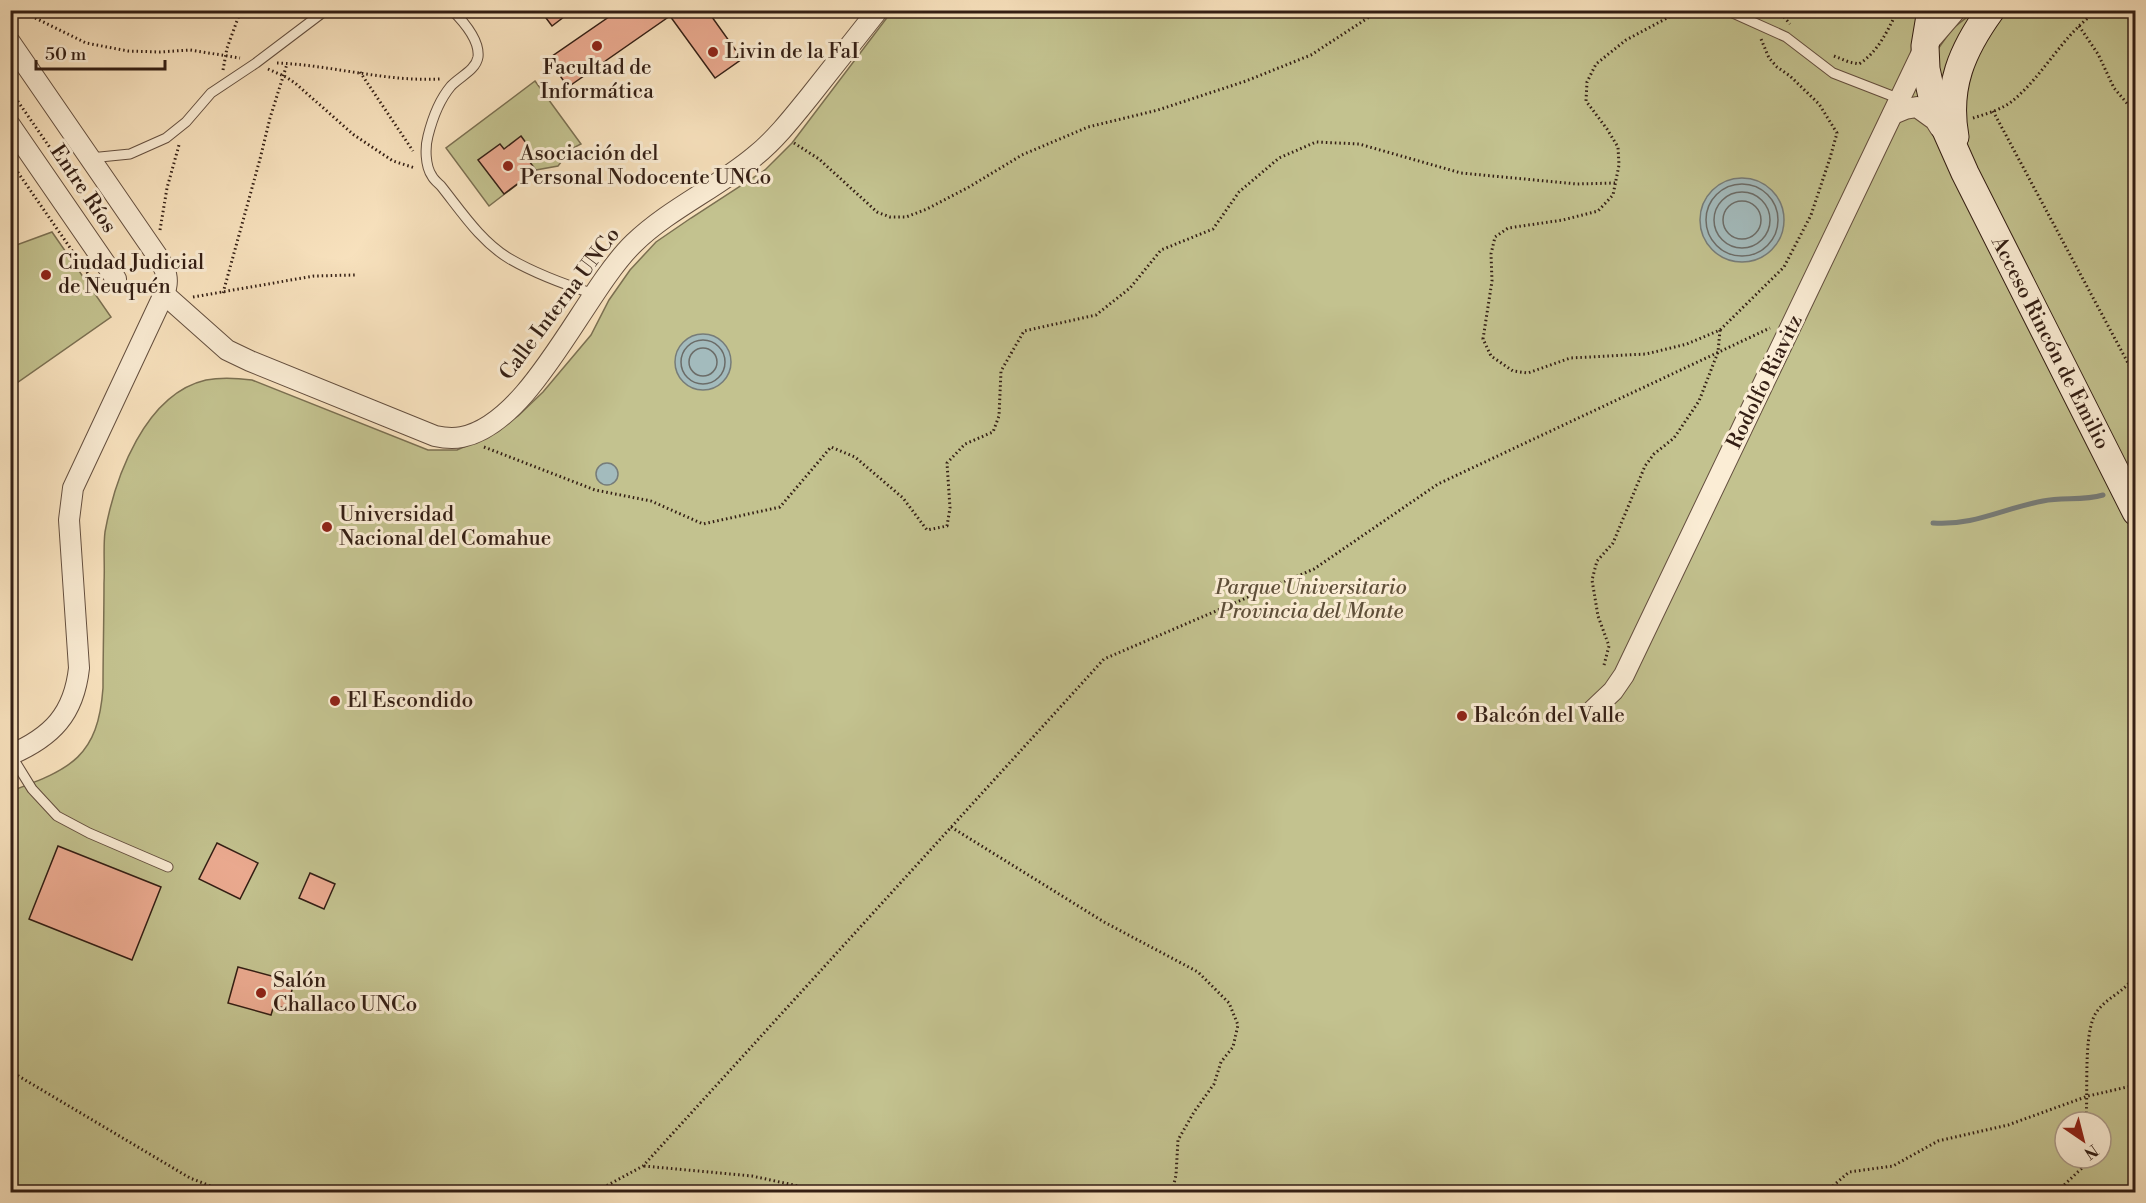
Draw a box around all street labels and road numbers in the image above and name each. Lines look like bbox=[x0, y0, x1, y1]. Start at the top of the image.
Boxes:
street label: Entre Ríos bbox=[44, 140, 122, 238]
street label: Calle Interna UNCo bbox=[494, 222, 626, 386]
street label: Acceso Rincón de Emilio bbox=[1984, 231, 2115, 454]
street label: Rodolfo Riavitz bbox=[1721, 311, 1809, 453]

